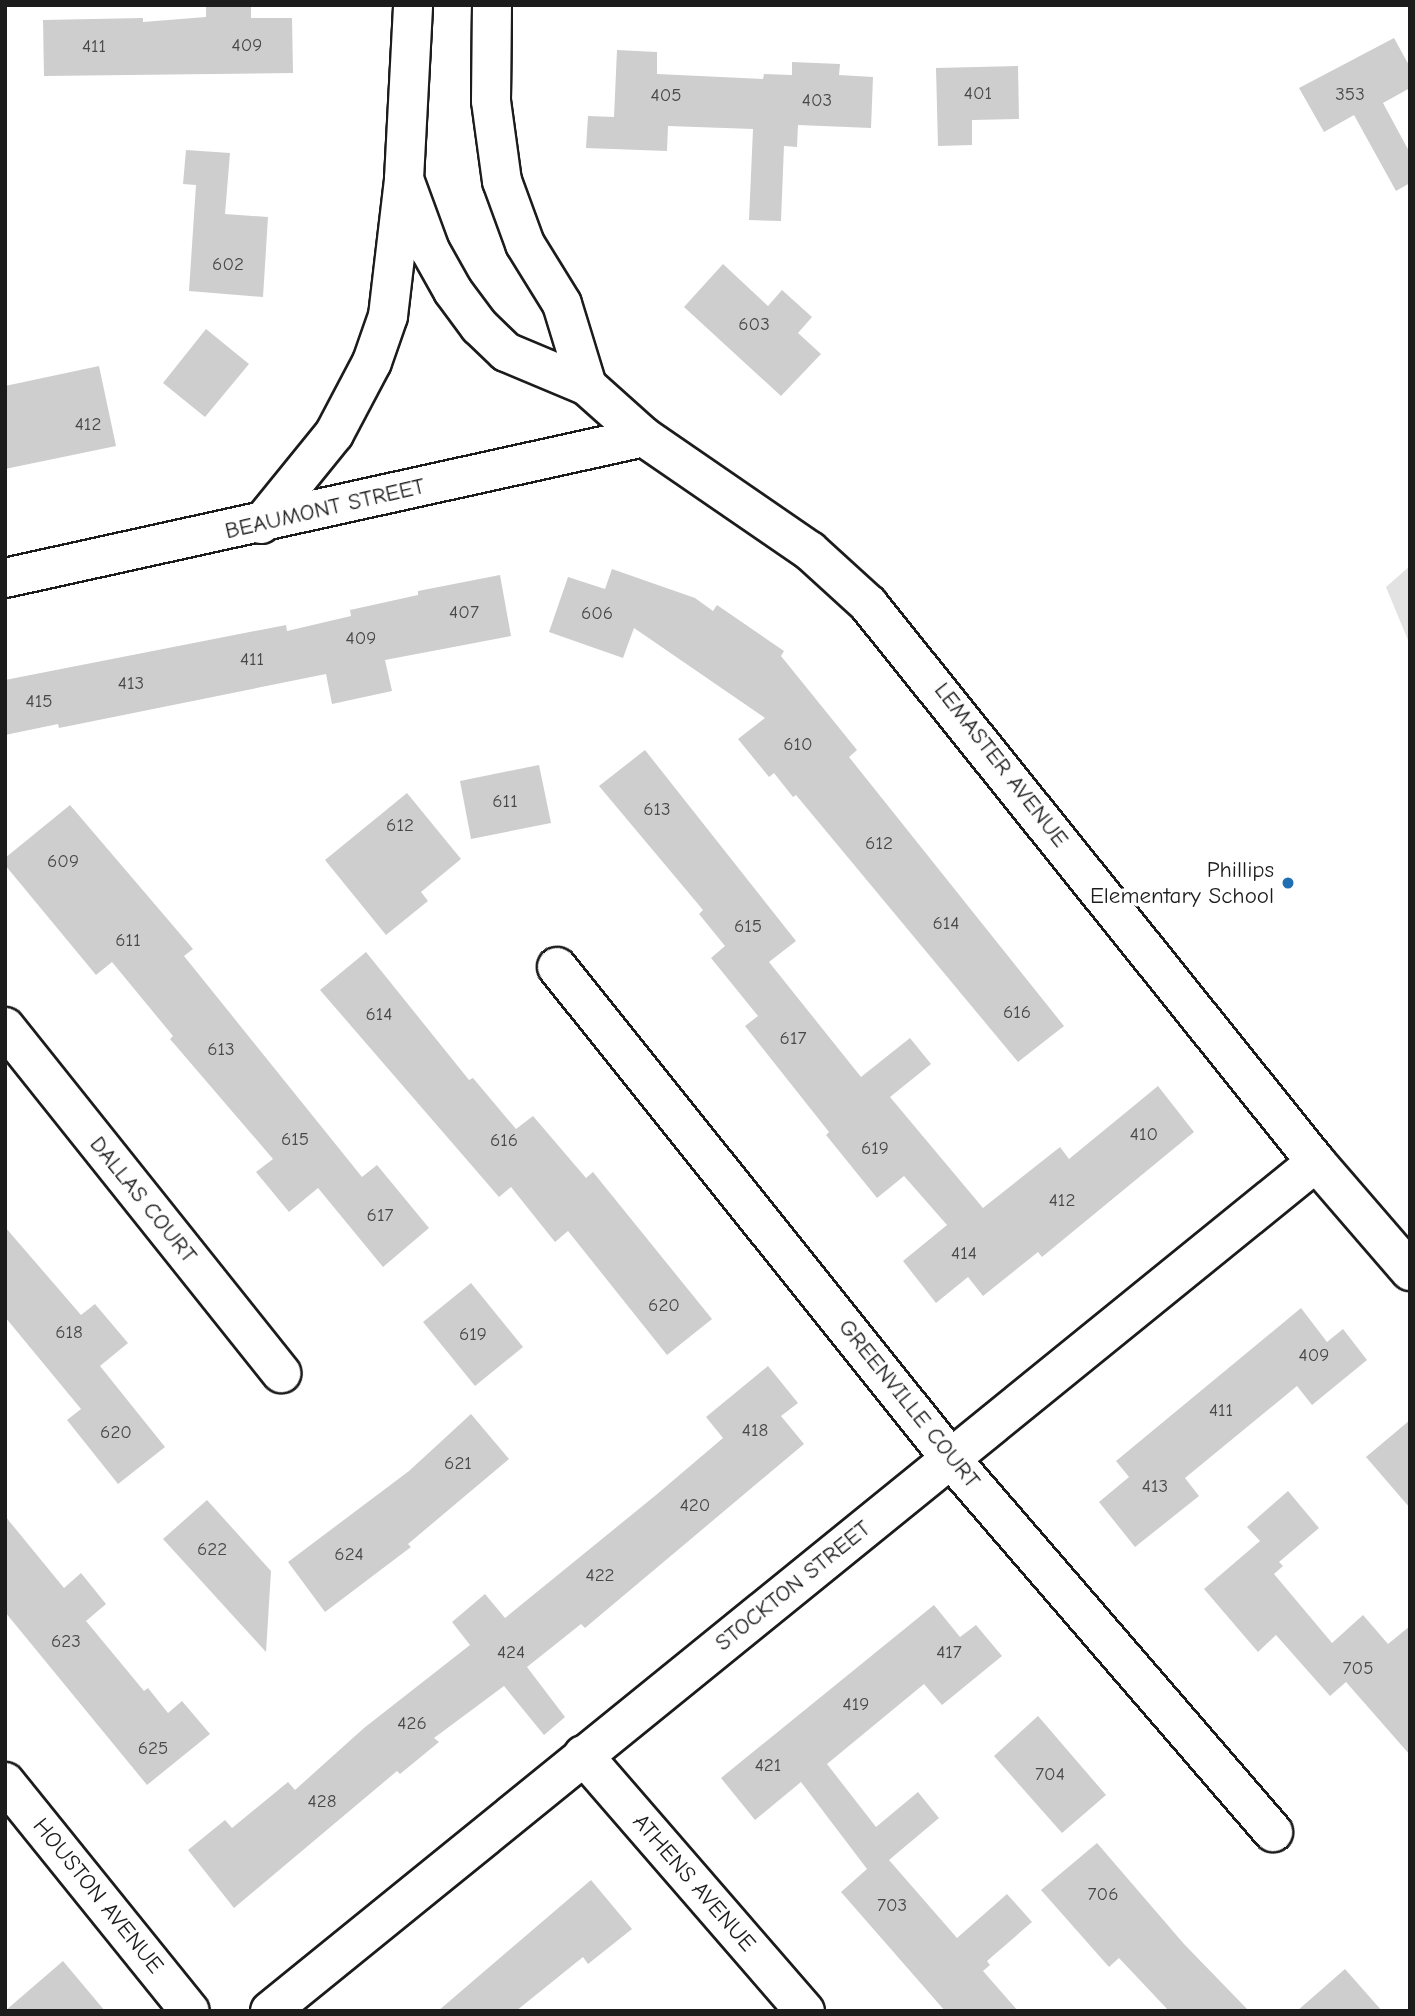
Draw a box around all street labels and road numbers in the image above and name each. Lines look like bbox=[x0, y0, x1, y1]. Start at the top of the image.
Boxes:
street label: BEAUMONT STREET bbox=[222, 473, 428, 545]
street label: LEMASTER AVENUE bbox=[928, 677, 1074, 853]
street label: DALLAS COURT bbox=[83, 1131, 203, 1269]
street label: GREENVILLE COURT bbox=[832, 1314, 986, 1494]
street label: STOCKTON STREET bbox=[710, 1515, 876, 1657]
street label: ATHENS AVENUE bbox=[627, 1809, 761, 1957]
street label: HOUSTON AVENUE bbox=[27, 1813, 169, 1979]

